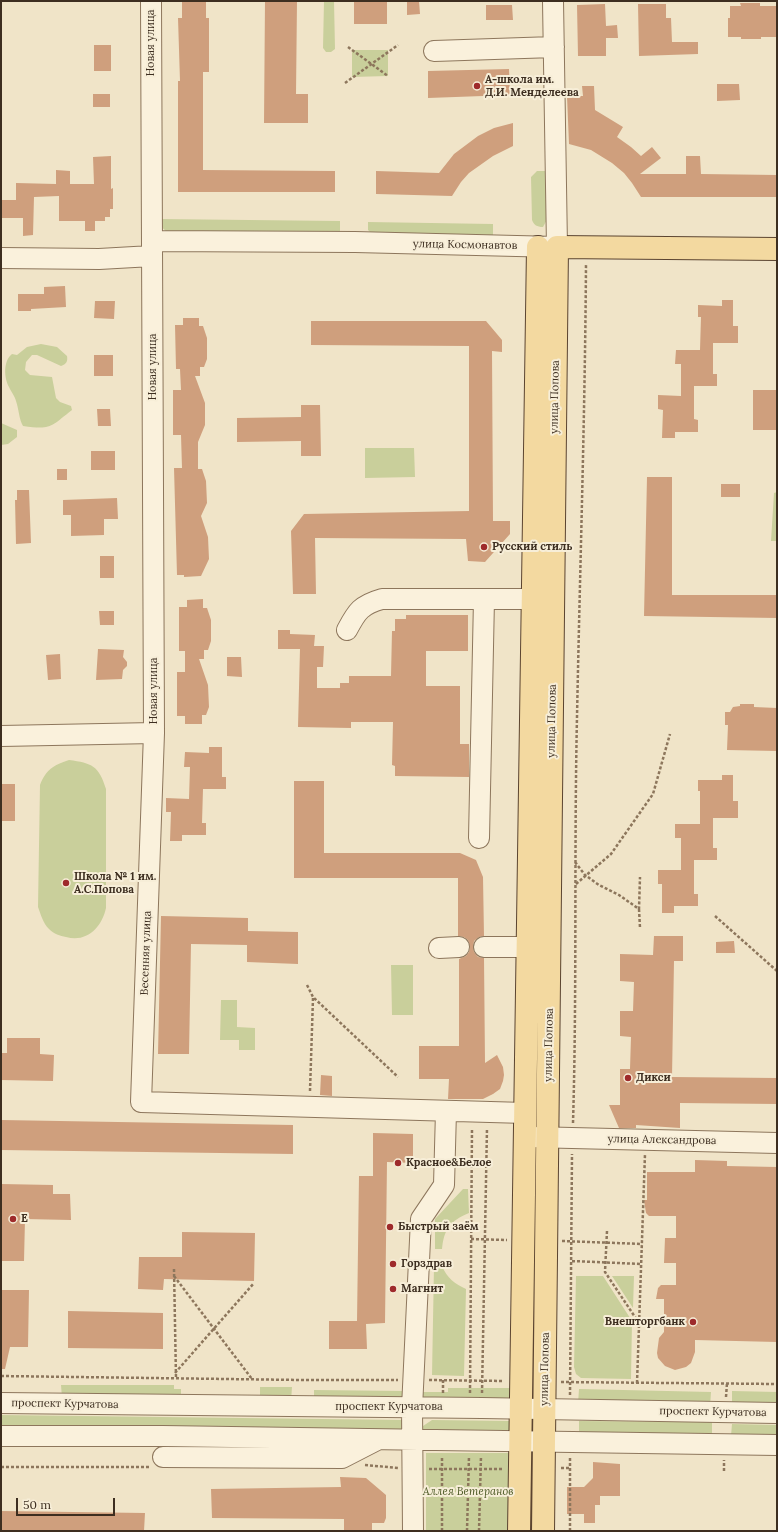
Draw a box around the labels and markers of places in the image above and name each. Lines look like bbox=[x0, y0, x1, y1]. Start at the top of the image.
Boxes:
place label: А-школа им. Д.И. Менделеева bbox=[485, 73, 579, 99]
marker: А-школа им. Д.И. Менделеева bbox=[472, 81, 482, 91]
place label: Русский стиль bbox=[492, 540, 573, 554]
marker: Русский стиль bbox=[479, 542, 489, 552]
place label: Школа № 1 им. А.С.Попова bbox=[74, 870, 156, 896]
marker: Школа № 1 им. А.С.Попова bbox=[61, 878, 71, 888]
place label: Дикси bbox=[636, 1071, 671, 1085]
marker: Дикси bbox=[623, 1073, 633, 1083]
place label: Красное&Белое bbox=[406, 1156, 491, 1170]
marker: Красное&Белое bbox=[393, 1158, 403, 1168]
place label: Е bbox=[21, 1212, 28, 1226]
marker: Е bbox=[8, 1214, 18, 1224]
place label: Быстрый заём bbox=[398, 1220, 479, 1234]
marker: Быстрый заём bbox=[385, 1222, 395, 1232]
place label: Горздрав bbox=[401, 1257, 452, 1271]
marker: Горздрав bbox=[388, 1259, 398, 1269]
place label: Магнит bbox=[401, 1282, 443, 1296]
marker: Магнит bbox=[388, 1284, 398, 1294]
place label: Внешторгбанк bbox=[605, 1315, 685, 1329]
marker: Внешторгбанк bbox=[688, 1317, 698, 1327]

